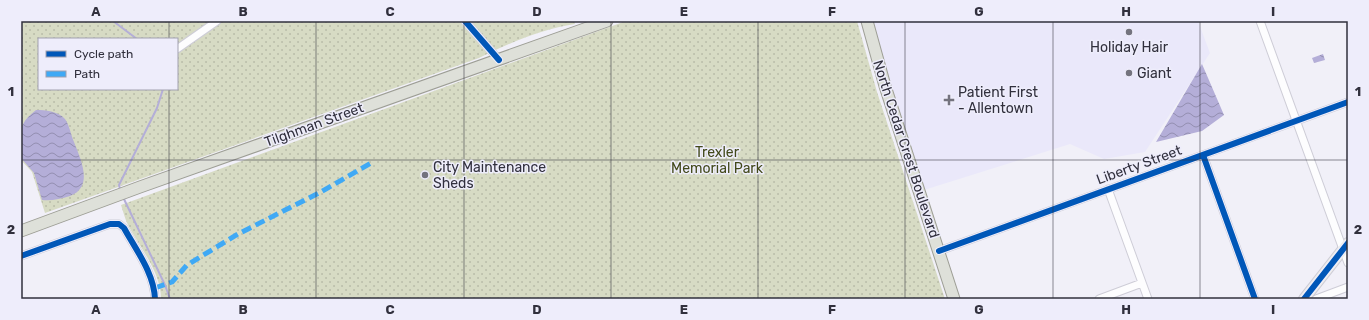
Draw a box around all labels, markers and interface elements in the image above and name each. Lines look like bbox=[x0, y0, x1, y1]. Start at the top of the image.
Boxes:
text: A bbox=[91, 4, 101, 19]
text: B bbox=[238, 4, 248, 19]
text: C bbox=[385, 4, 395, 19]
text: D bbox=[532, 4, 542, 19]
text: E bbox=[680, 4, 688, 19]
text: F bbox=[828, 4, 836, 19]
text: G bbox=[974, 4, 984, 19]
text: H bbox=[1121, 4, 1131, 19]
text: I bbox=[1271, 4, 1275, 19]
marker: Holiday Hair bbox=[1124, 27, 1134, 37]
legend bbox=[38, 38, 178, 90]
place label: Holiday Hair bbox=[1090, 39, 1169, 56]
text: Cycle path bbox=[74, 47, 133, 61]
street label: North Cedar Crest Boulevard bbox=[869, 58, 943, 240]
place label: Giant bbox=[1137, 65, 1172, 82]
text: Path bbox=[74, 67, 100, 81]
marker: Giant bbox=[1124, 68, 1134, 78]
text: 1 bbox=[8, 84, 14, 99]
place label: Patient First - Allentown bbox=[958, 84, 1039, 117]
text: 1 bbox=[1355, 84, 1361, 99]
marker: Patient First - Allentown bbox=[943, 94, 955, 106]
street label: Tilghman Street bbox=[262, 99, 366, 151]
street label: Liberty Street bbox=[1094, 142, 1184, 188]
park label: Trexler Memorial Park bbox=[671, 144, 764, 177]
place label: City Maintenance Sheds bbox=[433, 159, 546, 192]
marker: City Maintenance Sheds bbox=[420, 170, 430, 180]
text: 2 bbox=[7, 222, 15, 237]
text: 2 bbox=[1354, 222, 1362, 237]
text: A bbox=[91, 302, 101, 317]
text: B bbox=[238, 302, 248, 317]
text: C bbox=[385, 302, 395, 317]
text: D bbox=[532, 302, 542, 317]
text: E bbox=[680, 302, 688, 317]
text: F bbox=[828, 302, 836, 317]
text: G bbox=[974, 302, 984, 317]
text: H bbox=[1121, 302, 1131, 317]
text: I bbox=[1271, 302, 1275, 317]

